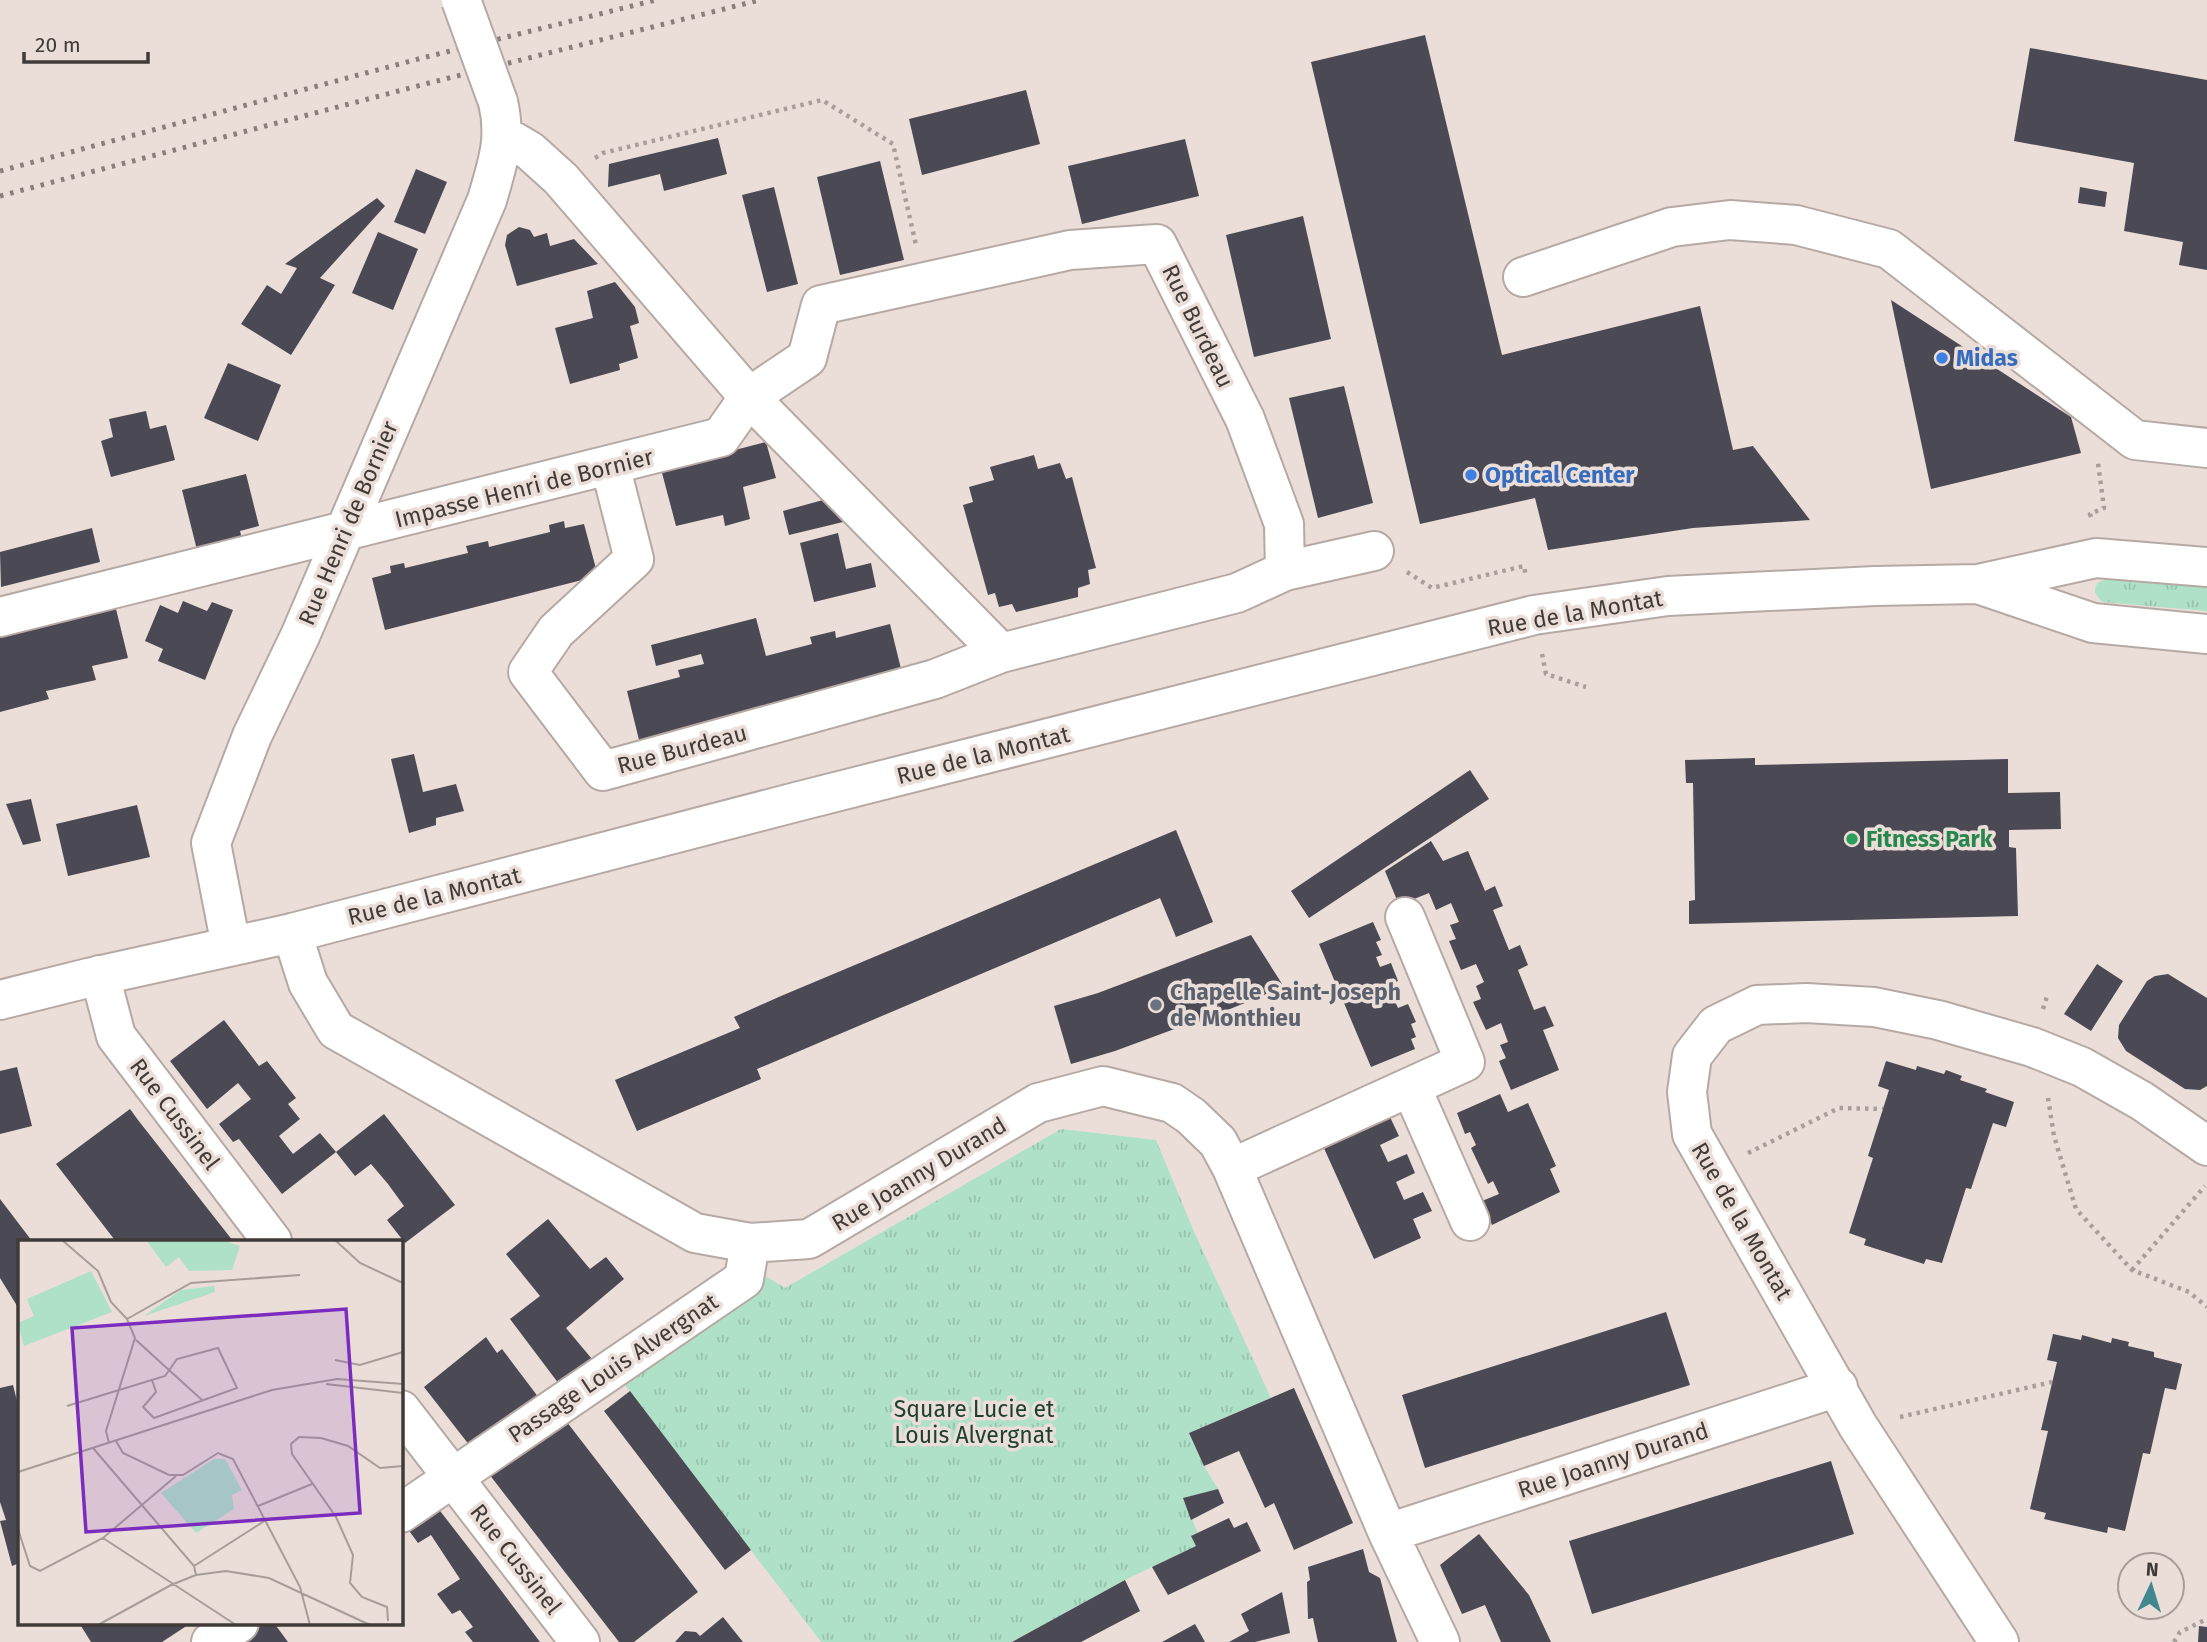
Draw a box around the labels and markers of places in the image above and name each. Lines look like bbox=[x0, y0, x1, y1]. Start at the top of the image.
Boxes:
place label: Midas bbox=[1956, 344, 2018, 372]
marker: Midas bbox=[1934, 350, 1950, 366]
place label: Optical Center bbox=[1485, 461, 1635, 489]
marker: Optical Center bbox=[1463, 467, 1479, 483]
place label: Fitness Park bbox=[1866, 825, 1993, 853]
marker: Fitness Park bbox=[1844, 831, 1860, 847]
place label: Chapelle Saint-Joseph de Monthieu bbox=[1170, 978, 1401, 1032]
marker: Chapelle Saint-Joseph de Monthieu bbox=[1148, 997, 1164, 1013]

